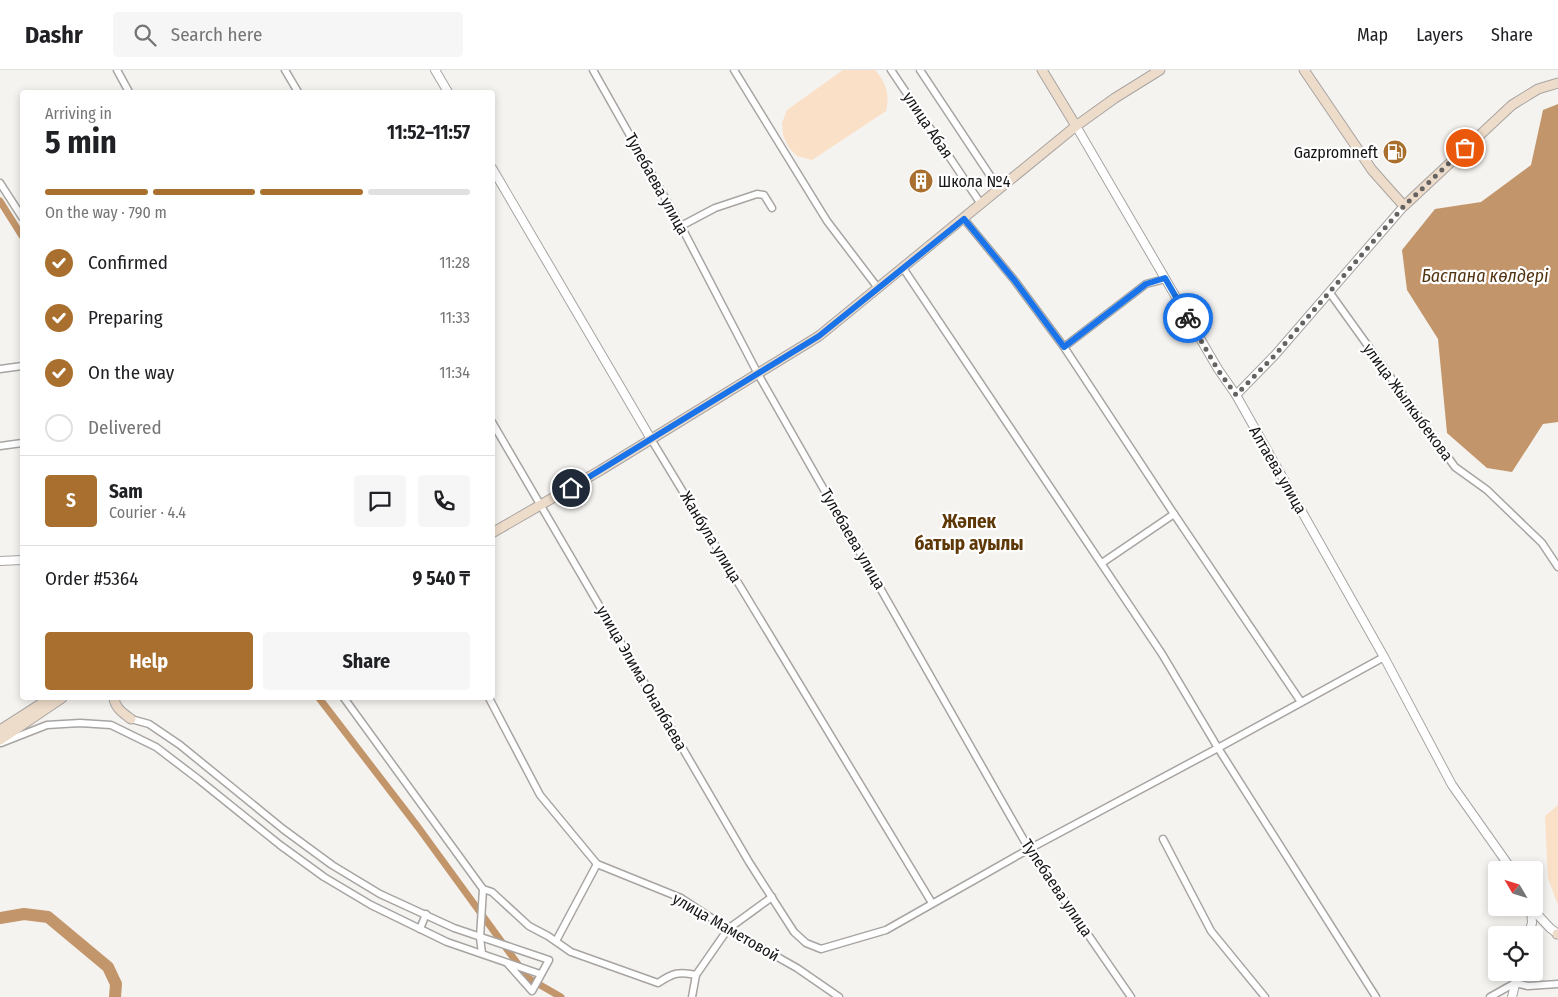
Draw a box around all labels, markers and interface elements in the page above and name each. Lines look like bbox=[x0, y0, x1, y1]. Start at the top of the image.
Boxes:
search box bbox=[113, 12, 463, 57]
text: Dashr bbox=[25, 21, 83, 49]
icon: search bbox=[131, 21, 159, 49]
text: Search here bbox=[171, 23, 262, 46]
text: Map bbox=[1357, 24, 1388, 46]
text: Layers bbox=[1416, 24, 1463, 46]
text: Share bbox=[1491, 24, 1533, 46]
street label: улица Абая bbox=[899, 88, 957, 162]
text: Arriving in bbox=[45, 104, 112, 123]
text: 11:52–11:57 bbox=[387, 121, 470, 144]
text: 5 min bbox=[45, 123, 117, 161]
pin bbox=[1444, 127, 1486, 169]
street label: Тулебаева улица bbox=[621, 130, 693, 238]
icon: bag bbox=[1451, 134, 1479, 162]
fuel station icon: Gazpromneft bbox=[1382, 139, 1408, 165]
place label: Gazpromneft bbox=[1294, 143, 1379, 162]
building icon: Школа №4 bbox=[908, 168, 934, 194]
place label: Школа №4 bbox=[938, 172, 1011, 191]
text: On the way · 790 m bbox=[45, 203, 167, 222]
icon: check bbox=[45, 249, 73, 277]
text: Confirmed bbox=[88, 251, 168, 274]
text: 11:28 bbox=[439, 253, 470, 272]
water label: Баспана көлдері bbox=[1421, 265, 1549, 287]
courier bbox=[1163, 293, 1213, 343]
icon: check bbox=[45, 304, 73, 332]
icon: bike bbox=[1174, 304, 1202, 332]
text: Preparing bbox=[88, 306, 163, 329]
text: 11:33 bbox=[440, 308, 470, 327]
street label: улица Жылкыбекова bbox=[1359, 340, 1457, 465]
icon: check bbox=[45, 359, 73, 387]
text: On the way bbox=[88, 361, 174, 384]
text: 11:34 bbox=[439, 363, 470, 382]
text: Delivered bbox=[88, 416, 162, 439]
street label: Алтаева улица bbox=[1245, 423, 1311, 517]
pin bbox=[550, 467, 592, 509]
icon: home bbox=[557, 474, 585, 502]
button: chat bbox=[354, 475, 406, 527]
button: phone bbox=[418, 475, 470, 527]
text: Sam bbox=[109, 480, 143, 503]
street label: Тулебаева улица bbox=[816, 485, 890, 593]
street label: Жанбула улица bbox=[676, 488, 746, 586]
text: S bbox=[66, 489, 76, 512]
text: Courier · 4.4 bbox=[109, 503, 186, 522]
district label: Жәпек батыр ауылы bbox=[914, 510, 1024, 555]
text: Order #5364 bbox=[45, 567, 138, 590]
text: 9 540 ₸ bbox=[412, 567, 470, 590]
street label: улица Элима Оналбаева bbox=[593, 602, 691, 754]
button: Help bbox=[45, 632, 253, 690]
button: Share bbox=[263, 632, 470, 690]
street label: Тулебаева улица bbox=[1017, 836, 1097, 940]
north arrow bbox=[1488, 861, 1542, 916]
map controls bbox=[1488, 861, 1543, 981]
street label: улица Маметовой bbox=[669, 889, 783, 965]
button: locate bbox=[1488, 926, 1543, 981]

